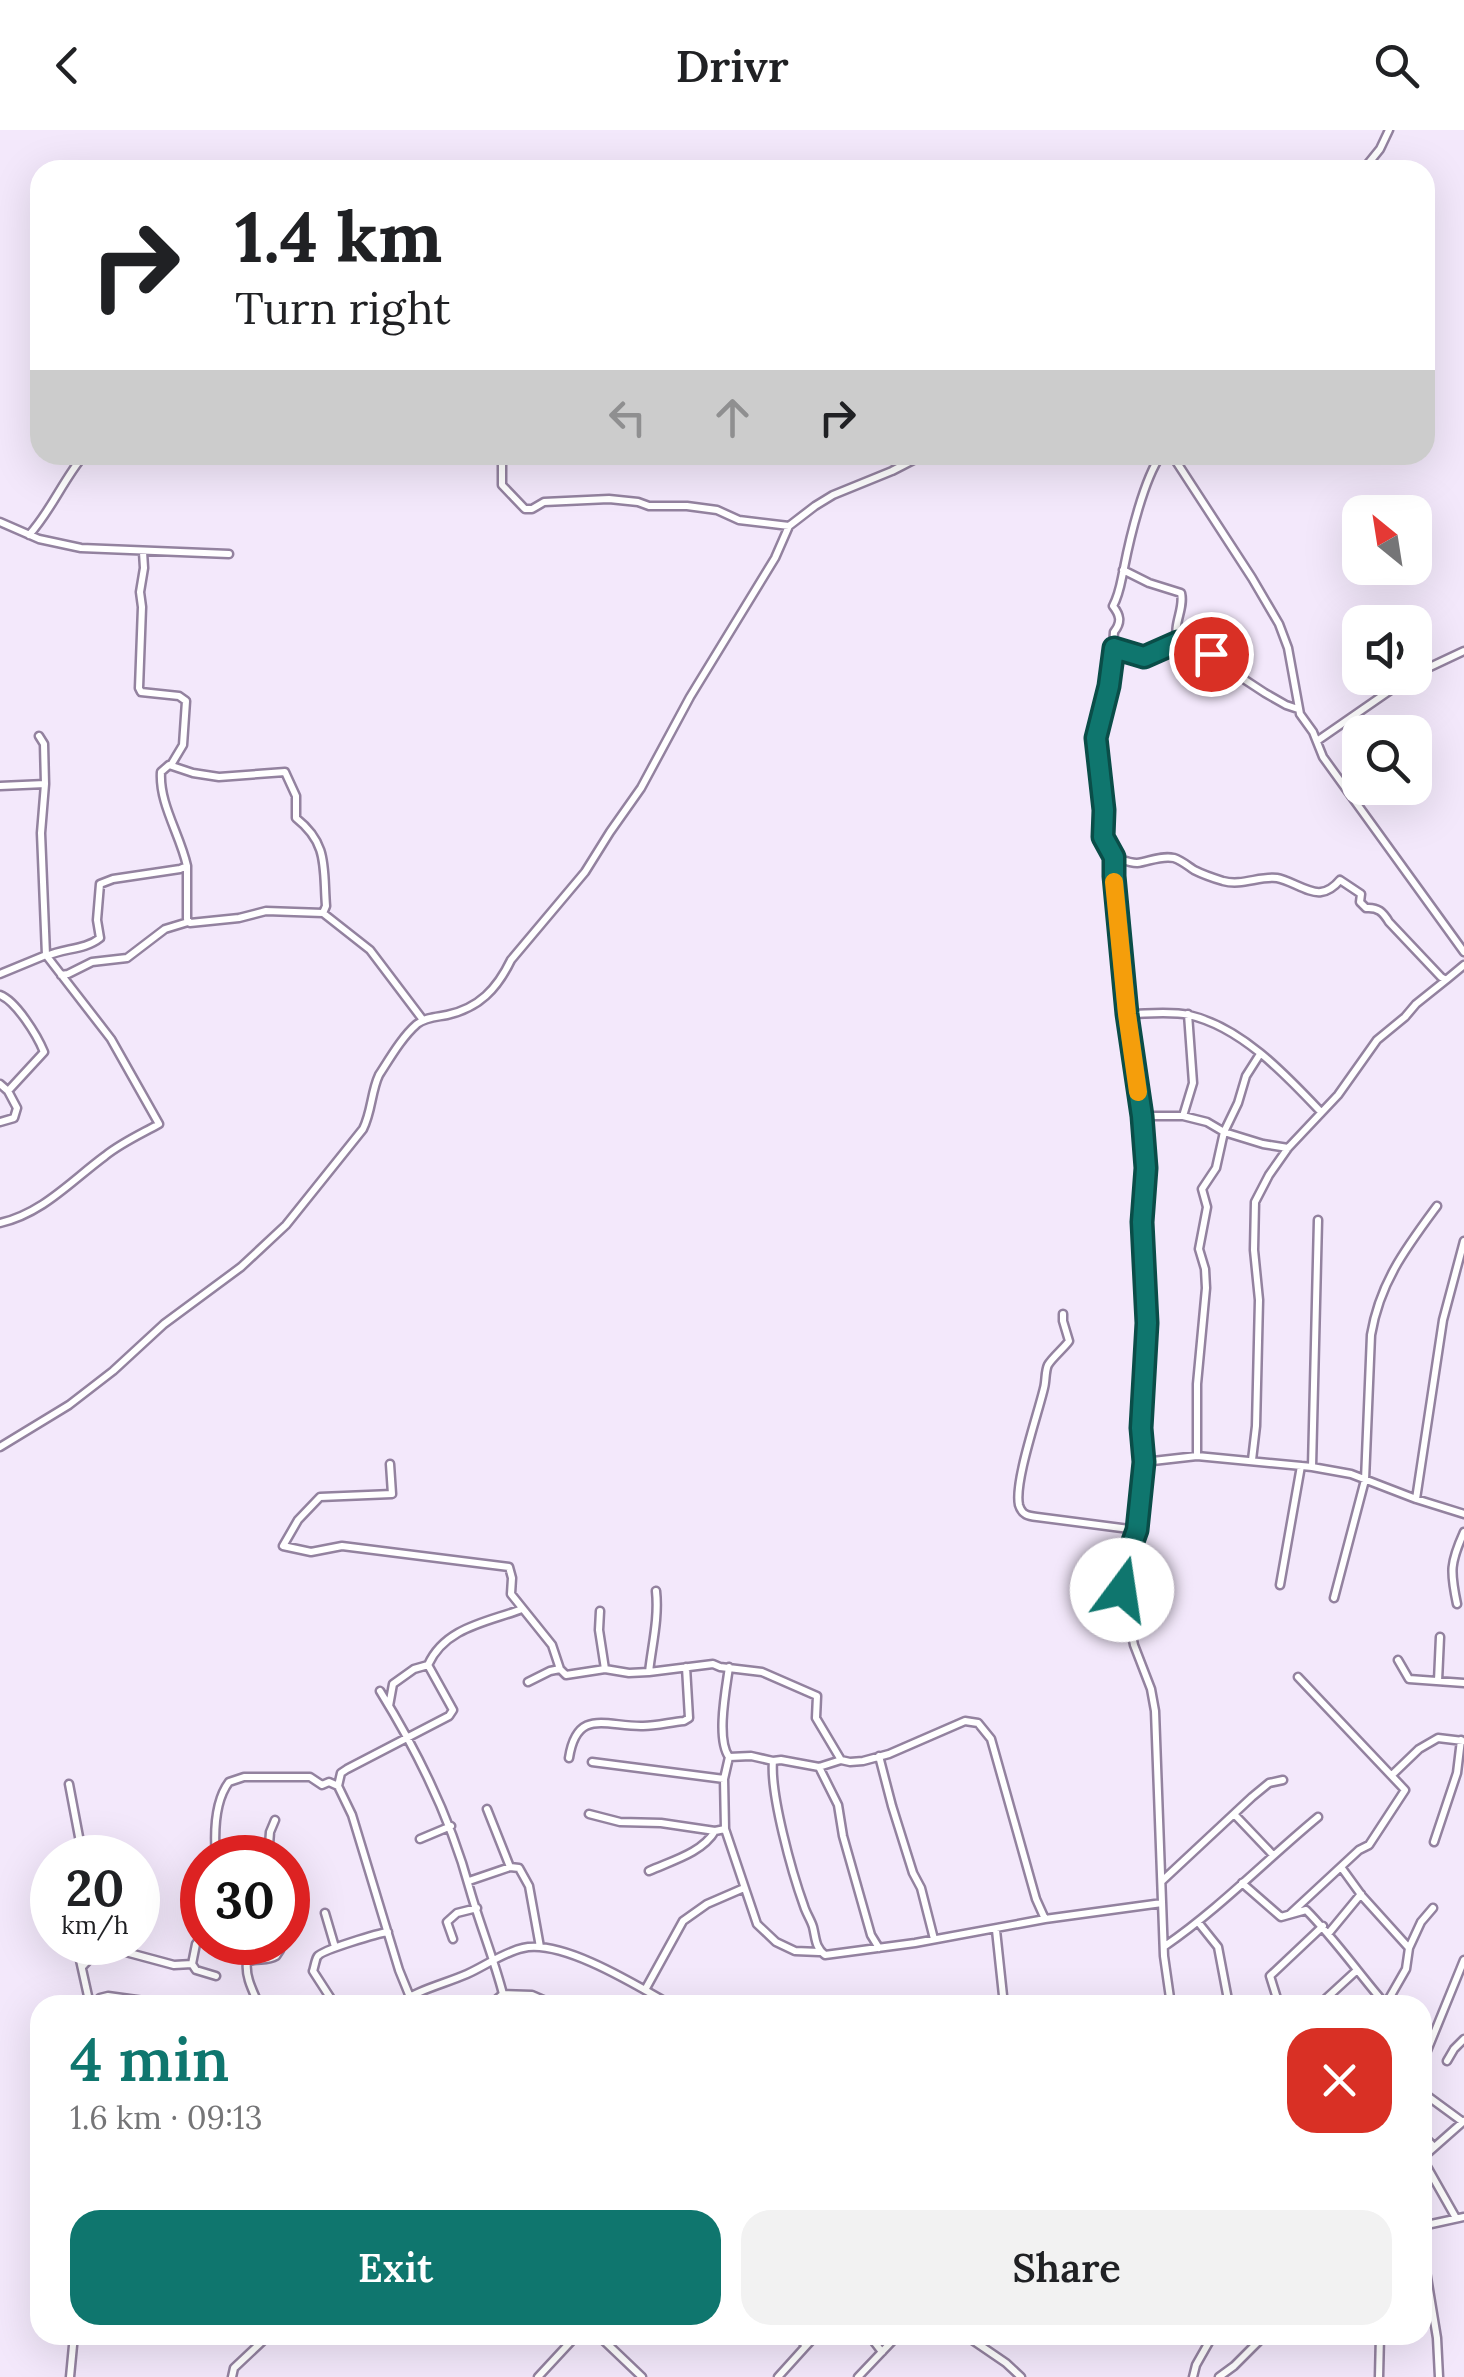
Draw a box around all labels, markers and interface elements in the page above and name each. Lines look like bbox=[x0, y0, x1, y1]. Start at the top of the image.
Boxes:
text: Drivr bbox=[675, 37, 789, 94]
icon: back bbox=[40, 38, 95, 93]
icon: search bbox=[1369, 38, 1424, 93]
text: 1.4 km bbox=[235, 192, 442, 281]
icon: right bbox=[70, 200, 200, 330]
text: Turn right bbox=[235, 279, 451, 336]
icon: left bbox=[600, 390, 655, 445]
icon: ahead bbox=[705, 390, 760, 445]
icon: right bbox=[810, 390, 865, 445]
north arrow bbox=[1342, 495, 1432, 585]
map controls bbox=[1342, 495, 1432, 805]
button: sound bbox=[1342, 605, 1432, 695]
pin bbox=[1169, 612, 1254, 697]
icon: arrive bbox=[1184, 627, 1239, 682]
button: search bbox=[1342, 715, 1432, 805]
position arrow bbox=[1070, 1538, 1174, 1642]
speed limit sign: 30 bbox=[180, 1835, 310, 1965]
text: 20 bbox=[66, 1856, 124, 1920]
text: km/h bbox=[61, 1909, 129, 1941]
text: 4 min bbox=[70, 2021, 230, 2097]
button: close bbox=[1287, 2028, 1392, 2133]
text: 1.6 km · 09:13 bbox=[70, 2097, 263, 2138]
button: Exit bbox=[70, 2210, 721, 2325]
button: Share bbox=[741, 2210, 1392, 2325]

